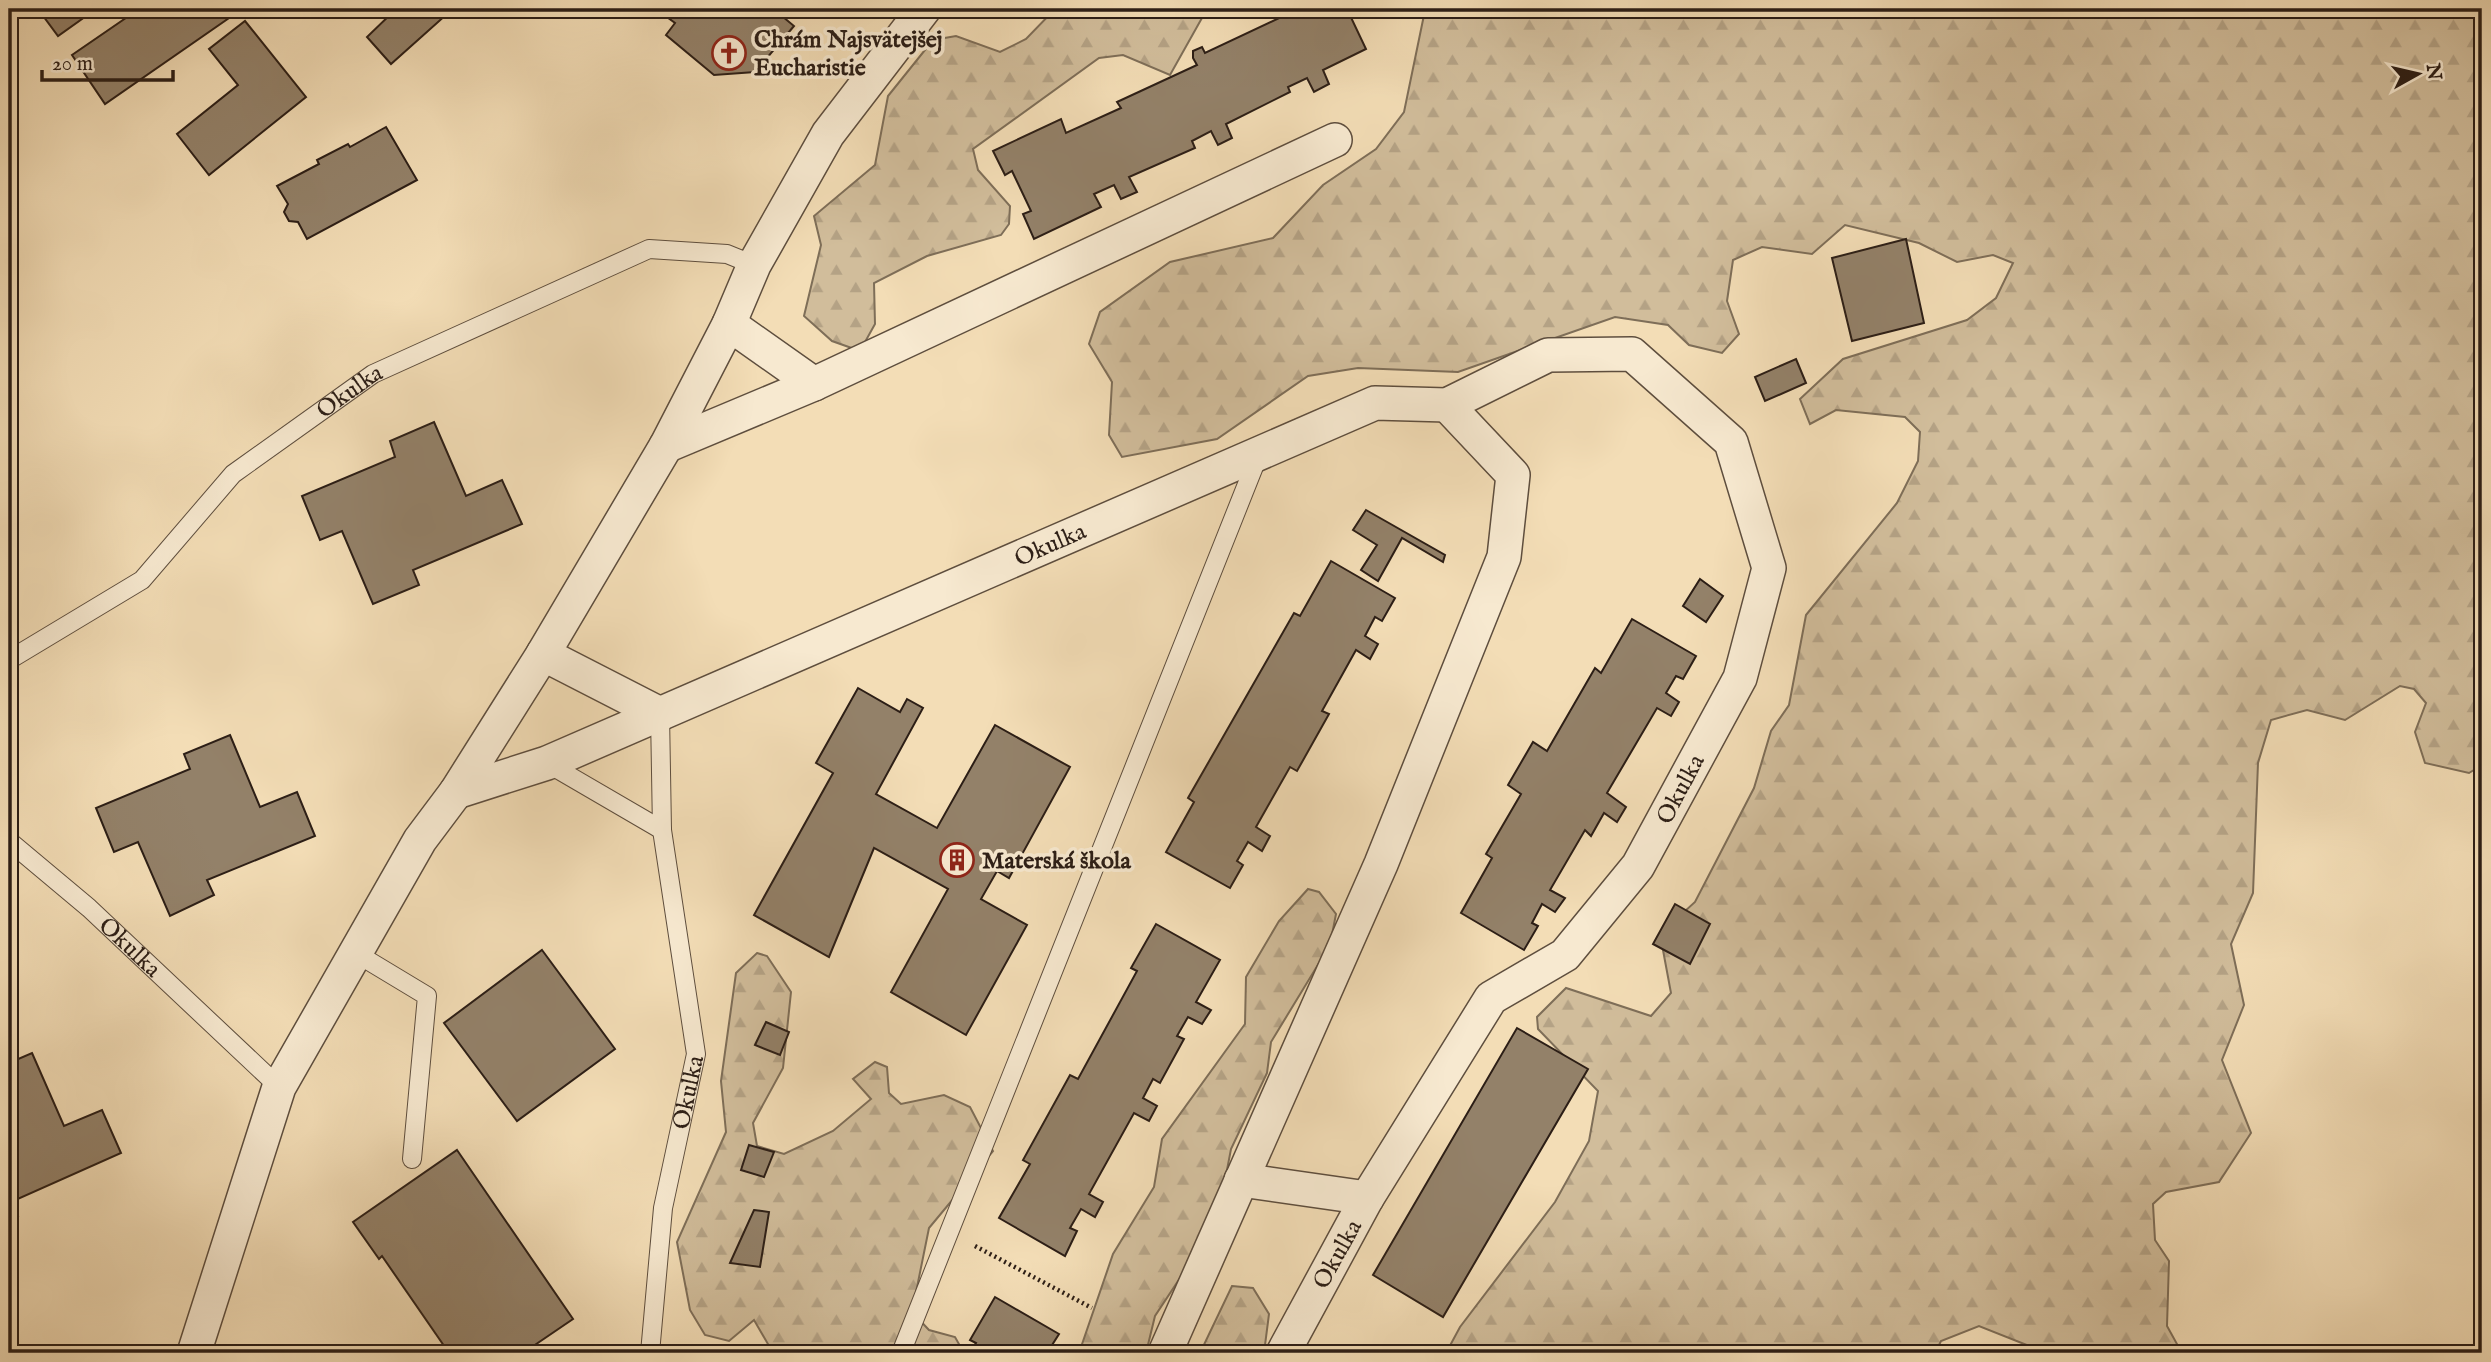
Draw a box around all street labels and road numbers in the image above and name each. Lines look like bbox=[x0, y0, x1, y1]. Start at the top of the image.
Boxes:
street label: Okulka bbox=[311, 357, 388, 426]
street label: Okulka bbox=[1010, 516, 1092, 575]
street label: Okulka bbox=[1650, 749, 1713, 830]
street label: Okulka bbox=[91, 911, 168, 985]
street label: Okulka bbox=[666, 1052, 712, 1132]
street label: Okulka bbox=[1307, 1214, 1370, 1295]

